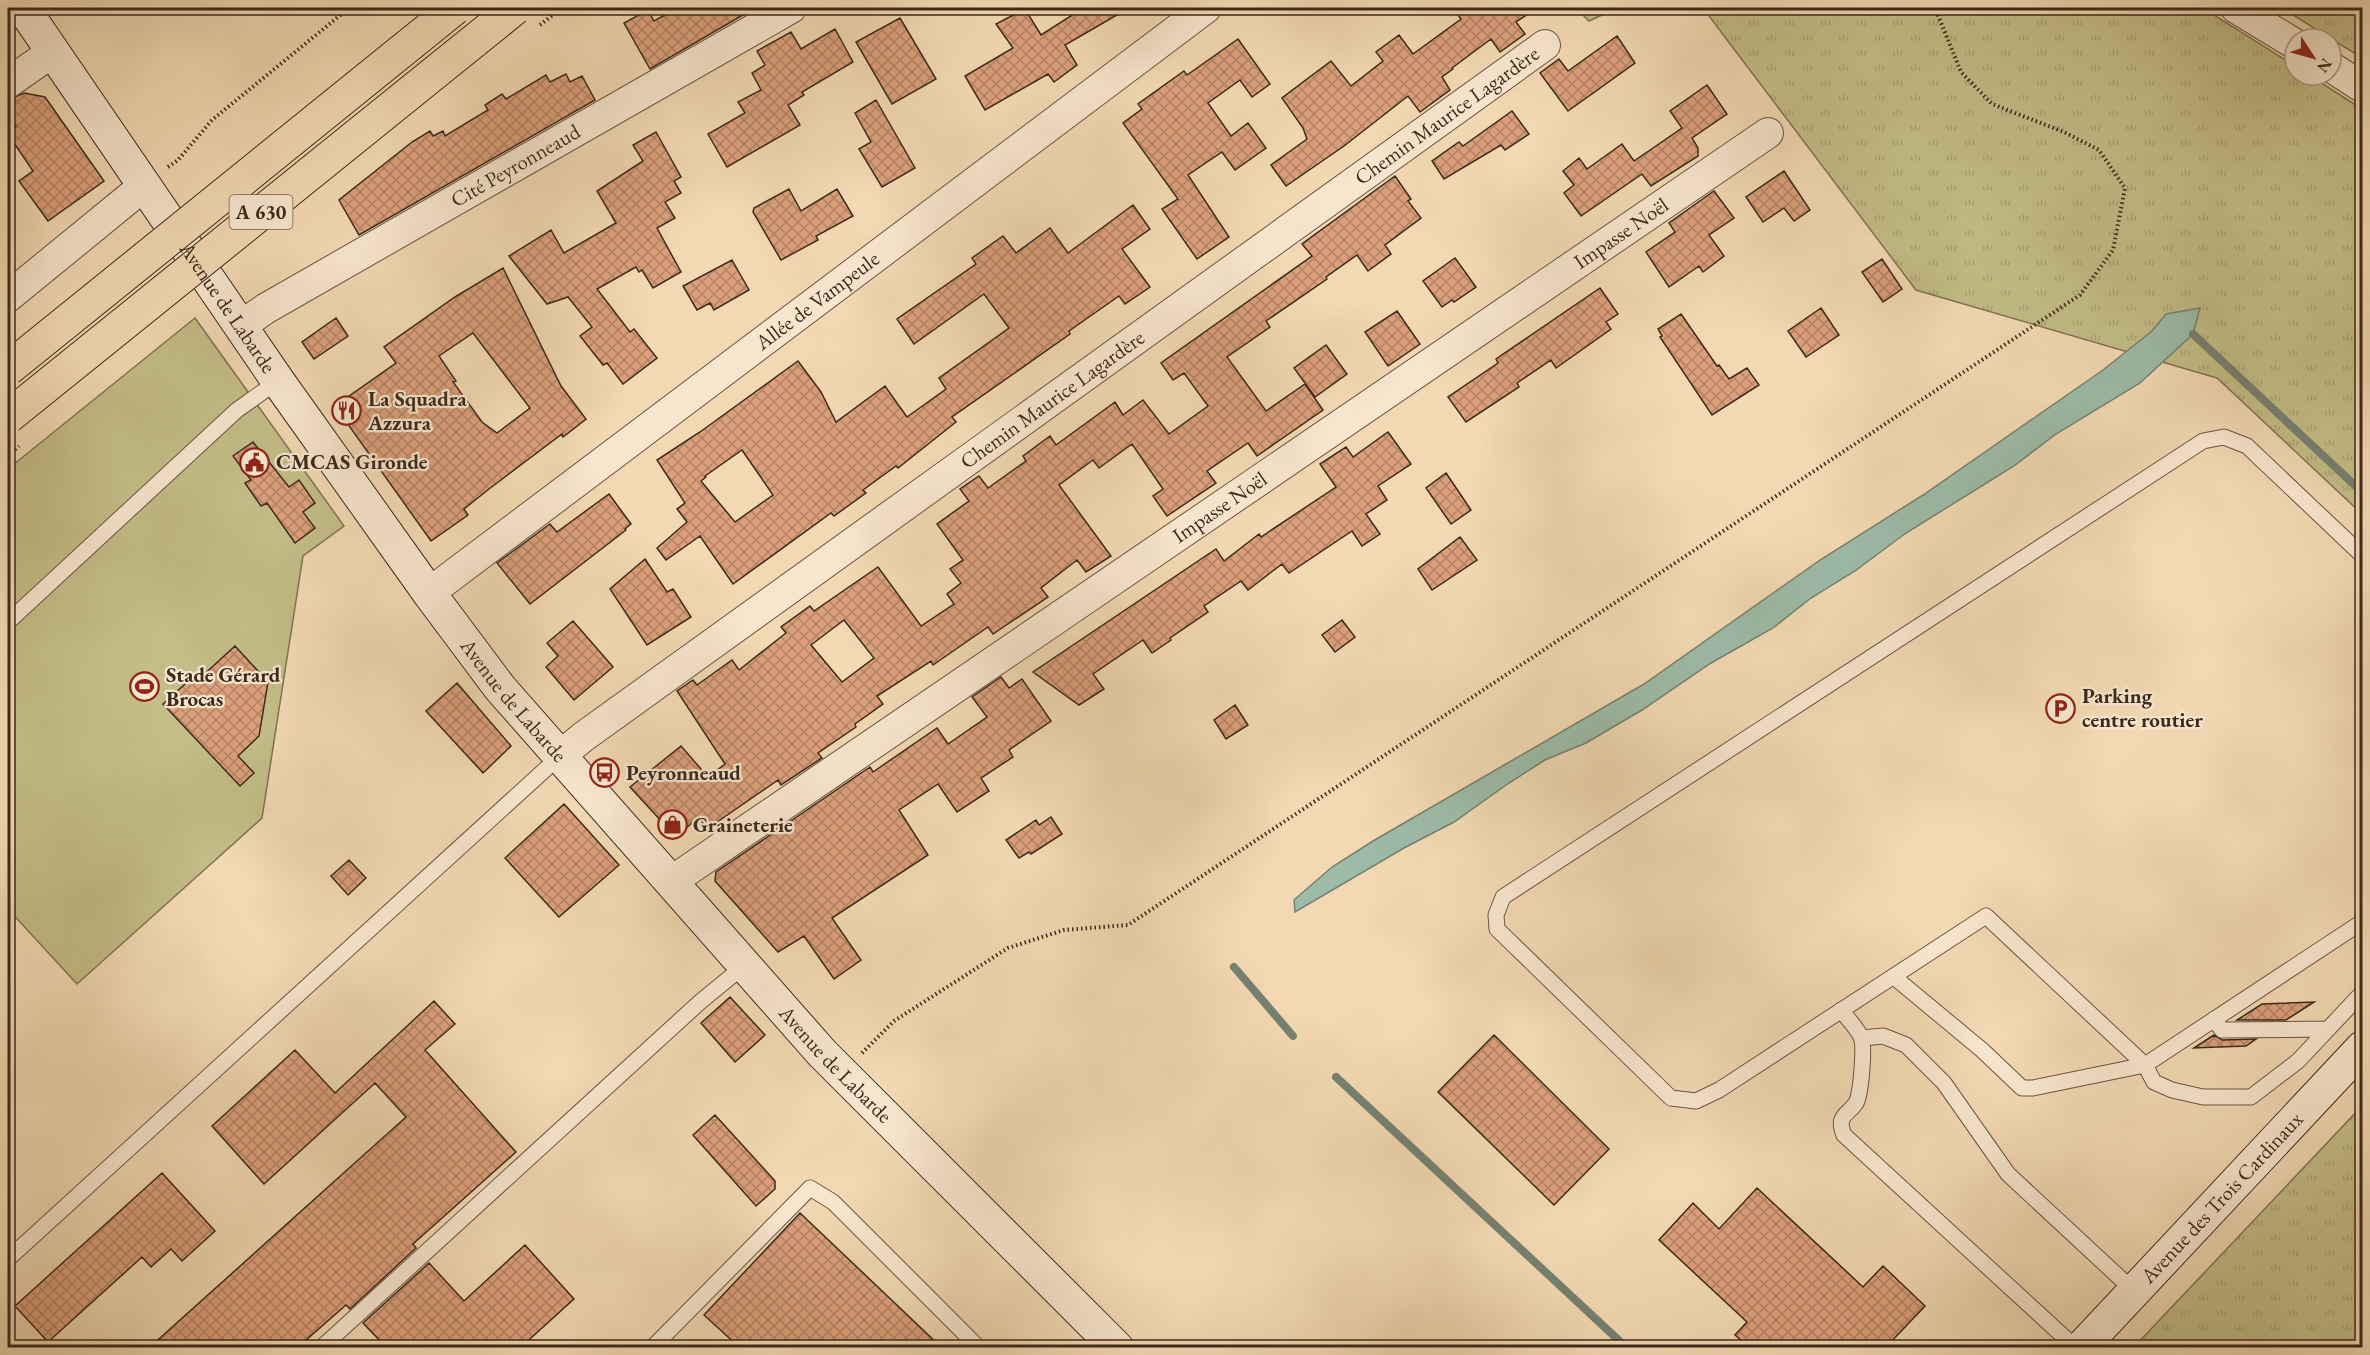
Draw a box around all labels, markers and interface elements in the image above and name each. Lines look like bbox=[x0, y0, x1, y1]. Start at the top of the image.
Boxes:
north arrow bbox=[2283, 27, 2343, 87]
street label: Chemin Maurice Lagardère bbox=[1349, 40, 1544, 191]
text: N bbox=[2312, 54, 2337, 77]
street label: Cité Peyronneaud bbox=[446, 117, 585, 213]
street label: Impasse Noël bbox=[1568, 191, 1673, 275]
road number: A 630 bbox=[230, 195, 292, 229]
street label: Avenue de Labarde bbox=[173, 236, 283, 378]
street label: Allée de Vampeule bbox=[749, 245, 884, 356]
street label: Chemin Maurice Lagardère bbox=[955, 324, 1150, 474]
place label: La Squadra Azzura bbox=[367, 385, 467, 436]
restaurant icon: La Squadra Azzura bbox=[331, 395, 363, 427]
public building icon: CMCAS Gironde bbox=[239, 446, 271, 478]
place label: CMCAS Gironde bbox=[276, 448, 428, 475]
street label: Impasse Noël bbox=[1167, 465, 1272, 549]
street label: Avenue de Labarde bbox=[454, 632, 573, 768]
place label: Stade Gérard Brocas bbox=[166, 661, 281, 712]
sports icon: Stade Gérard Brocas bbox=[129, 671, 161, 703]
place label: Parking centre routier bbox=[2082, 682, 2203, 733]
parking icon: Parking centre routier bbox=[2045, 692, 2077, 724]
bus stop icon: Peyronneaud bbox=[589, 757, 621, 789]
place label: Peyronneaud bbox=[626, 759, 741, 786]
shop icon: Graineterie bbox=[656, 809, 688, 841]
place label: Graineterie bbox=[693, 811, 793, 838]
street label: Avenue de Labarde bbox=[773, 999, 898, 1129]
street label: Avenue des Trois Cardinaux bbox=[2134, 1106, 2308, 1290]

